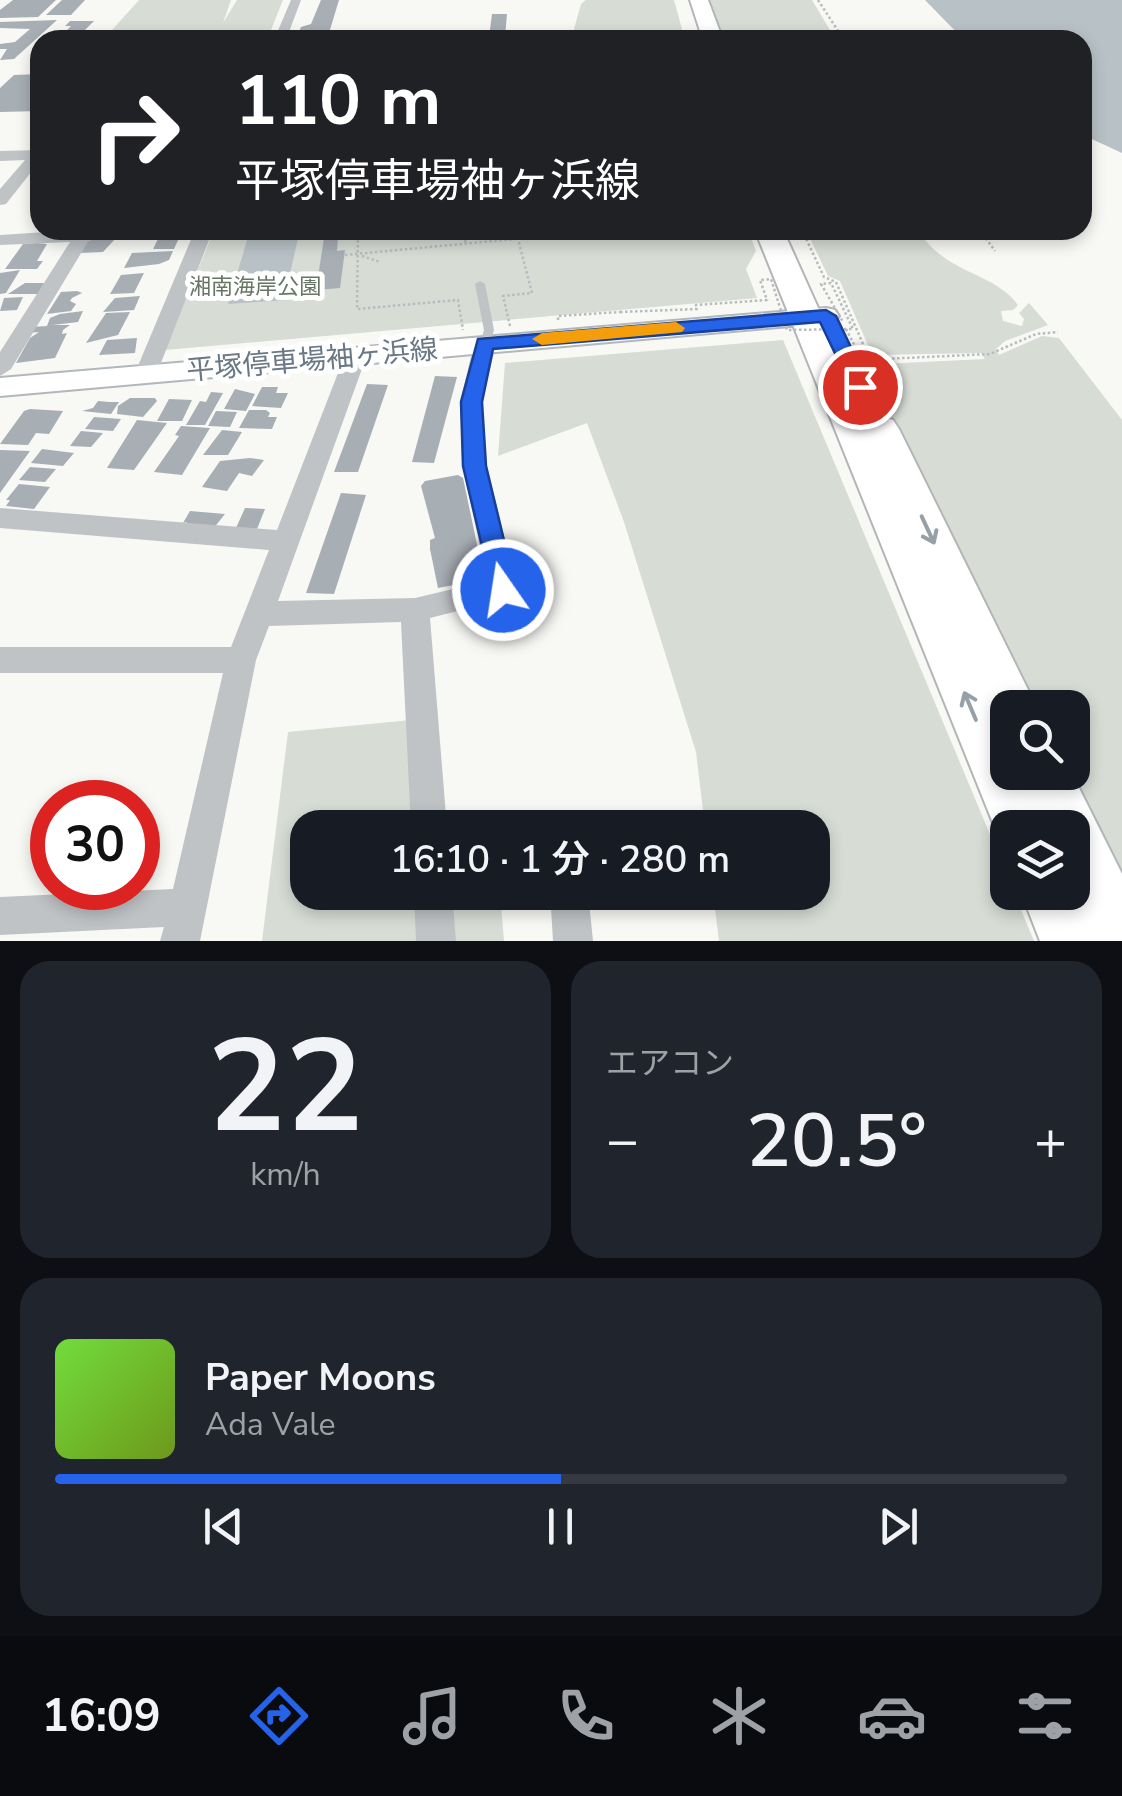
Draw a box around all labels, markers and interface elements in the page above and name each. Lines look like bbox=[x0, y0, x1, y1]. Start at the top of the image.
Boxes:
text: 110 m bbox=[235, 53, 441, 149]
icon: right bbox=[70, 70, 200, 200]
text: 平塚停車場袖ヶ浜線 bbox=[235, 151, 640, 212]
park label: 湘南海岸公園 bbox=[189, 272, 321, 302]
street label: 平塚停車場袖ヶ浜線 bbox=[185, 330, 439, 390]
pin bbox=[818, 345, 903, 430]
icon: arrive bbox=[833, 360, 888, 415]
one-way arrow bbox=[919, 514, 938, 544]
position arrow bbox=[451, 538, 555, 642]
map controls bbox=[990, 690, 1090, 910]
button: search bbox=[990, 690, 1090, 790]
one-way arrow bbox=[960, 691, 978, 722]
speed limit sign: 30 bbox=[30, 780, 160, 910]
button: layers bbox=[990, 810, 1090, 910]
text: 16:10 · 1 分 · 280 m bbox=[390, 834, 730, 885]
text: 22 bbox=[207, 999, 364, 1176]
text: エアコン bbox=[606, 1042, 734, 1085]
text: 20.5° bbox=[746, 1090, 927, 1192]
text: − bbox=[606, 1103, 639, 1178]
text: + bbox=[1034, 1103, 1067, 1178]
text: km/h bbox=[250, 1153, 321, 1196]
text: Paper Moons bbox=[205, 1352, 436, 1403]
text: Ada Vale bbox=[205, 1403, 336, 1446]
icon: previous bbox=[196, 1499, 251, 1554]
icon: pause bbox=[533, 1499, 588, 1554]
icon: next bbox=[871, 1499, 926, 1554]
icon: directions bbox=[244, 1681, 314, 1751]
icon: music bbox=[397, 1681, 467, 1751]
icon: phone bbox=[551, 1681, 621, 1751]
icon: climate bbox=[704, 1681, 774, 1751]
icon: car bbox=[857, 1681, 927, 1751]
icon: filters bbox=[1010, 1681, 1080, 1751]
text: 16:09 bbox=[42, 1686, 161, 1747]

